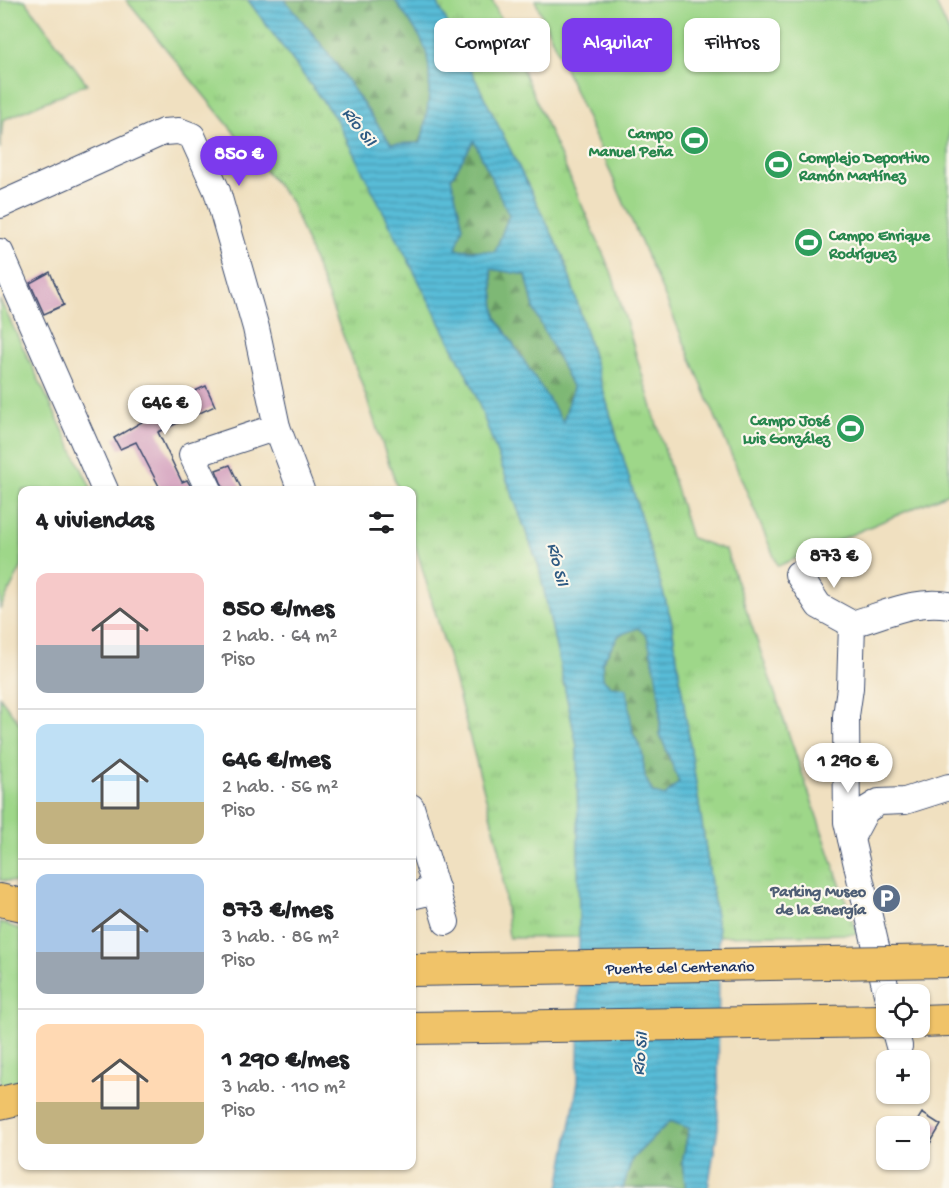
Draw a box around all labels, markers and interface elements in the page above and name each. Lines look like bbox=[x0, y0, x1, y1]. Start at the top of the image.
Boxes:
chip: Comprar bbox=[434, 18, 550, 72]
chip: Alquilar bbox=[562, 18, 672, 72]
chip: Filtros bbox=[684, 18, 780, 72]
water label: Río Sil bbox=[337, 104, 380, 152]
sports icon: Campo Manuel Peña bbox=[678, 125, 710, 157]
place label: Campo Manuel Peña bbox=[589, 126, 674, 163]
pin: 850 € bbox=[197, 136, 281, 187]
text: 850 € bbox=[214, 144, 264, 167]
sports icon: Complejo Deportivo Ramón Martínez bbox=[762, 149, 794, 181]
place label: Complejo Deportivo Ramón Martínez bbox=[798, 150, 930, 187]
sports icon: Campo Enrique Rodríguez bbox=[792, 227, 824, 259]
place label: Campo Enrique Rodríguez bbox=[828, 228, 931, 265]
pin: 646 € bbox=[123, 385, 207, 436]
text: 646 € bbox=[142, 393, 188, 416]
sports icon: Campo José Luis González bbox=[835, 412, 867, 444]
place label: Campo José Luis González bbox=[743, 413, 831, 450]
icon: filters bbox=[365, 506, 398, 539]
text: 4 viviendas bbox=[36, 507, 154, 538]
pin: 873 € bbox=[792, 538, 876, 589]
water label: Río Sil bbox=[541, 541, 572, 589]
text: 873 € bbox=[810, 546, 858, 569]
text: 850 €/mes bbox=[222, 595, 334, 626]
icon: home bbox=[84, 597, 156, 669]
text: 2 hab. · 64 m² bbox=[222, 626, 337, 649]
text: Piso bbox=[222, 649, 255, 672]
pin: 1 290 € bbox=[793, 743, 903, 794]
text: 646 €/mes bbox=[222, 746, 330, 777]
icon: home bbox=[84, 748, 156, 820]
text: 1 290 € bbox=[818, 751, 878, 774]
text: 2 hab. · 56 m² bbox=[222, 777, 338, 800]
text: Piso bbox=[222, 800, 255, 823]
parking icon: Parking Museo de la Energía bbox=[871, 883, 903, 915]
place label: Parking Museo de la Energía bbox=[769, 884, 867, 921]
text: 873 €/mes bbox=[222, 896, 333, 927]
icon: home bbox=[84, 898, 156, 970]
text: 3 hab. · 86 m² bbox=[222, 927, 340, 950]
text: Piso bbox=[222, 950, 255, 973]
street label: Puente del Centenario bbox=[604, 959, 755, 980]
map controls bbox=[876, 984, 930, 1170]
button: locate bbox=[876, 984, 930, 1038]
water label: Río Sil bbox=[629, 1031, 654, 1077]
text: 1 290 €/mes bbox=[222, 1046, 349, 1077]
icon: home bbox=[84, 1048, 156, 1120]
button: + bbox=[876, 1050, 930, 1104]
text: 3 hab. · 110 m² bbox=[222, 1077, 346, 1100]
text: Piso bbox=[222, 1100, 255, 1123]
button: − bbox=[876, 1116, 930, 1170]

